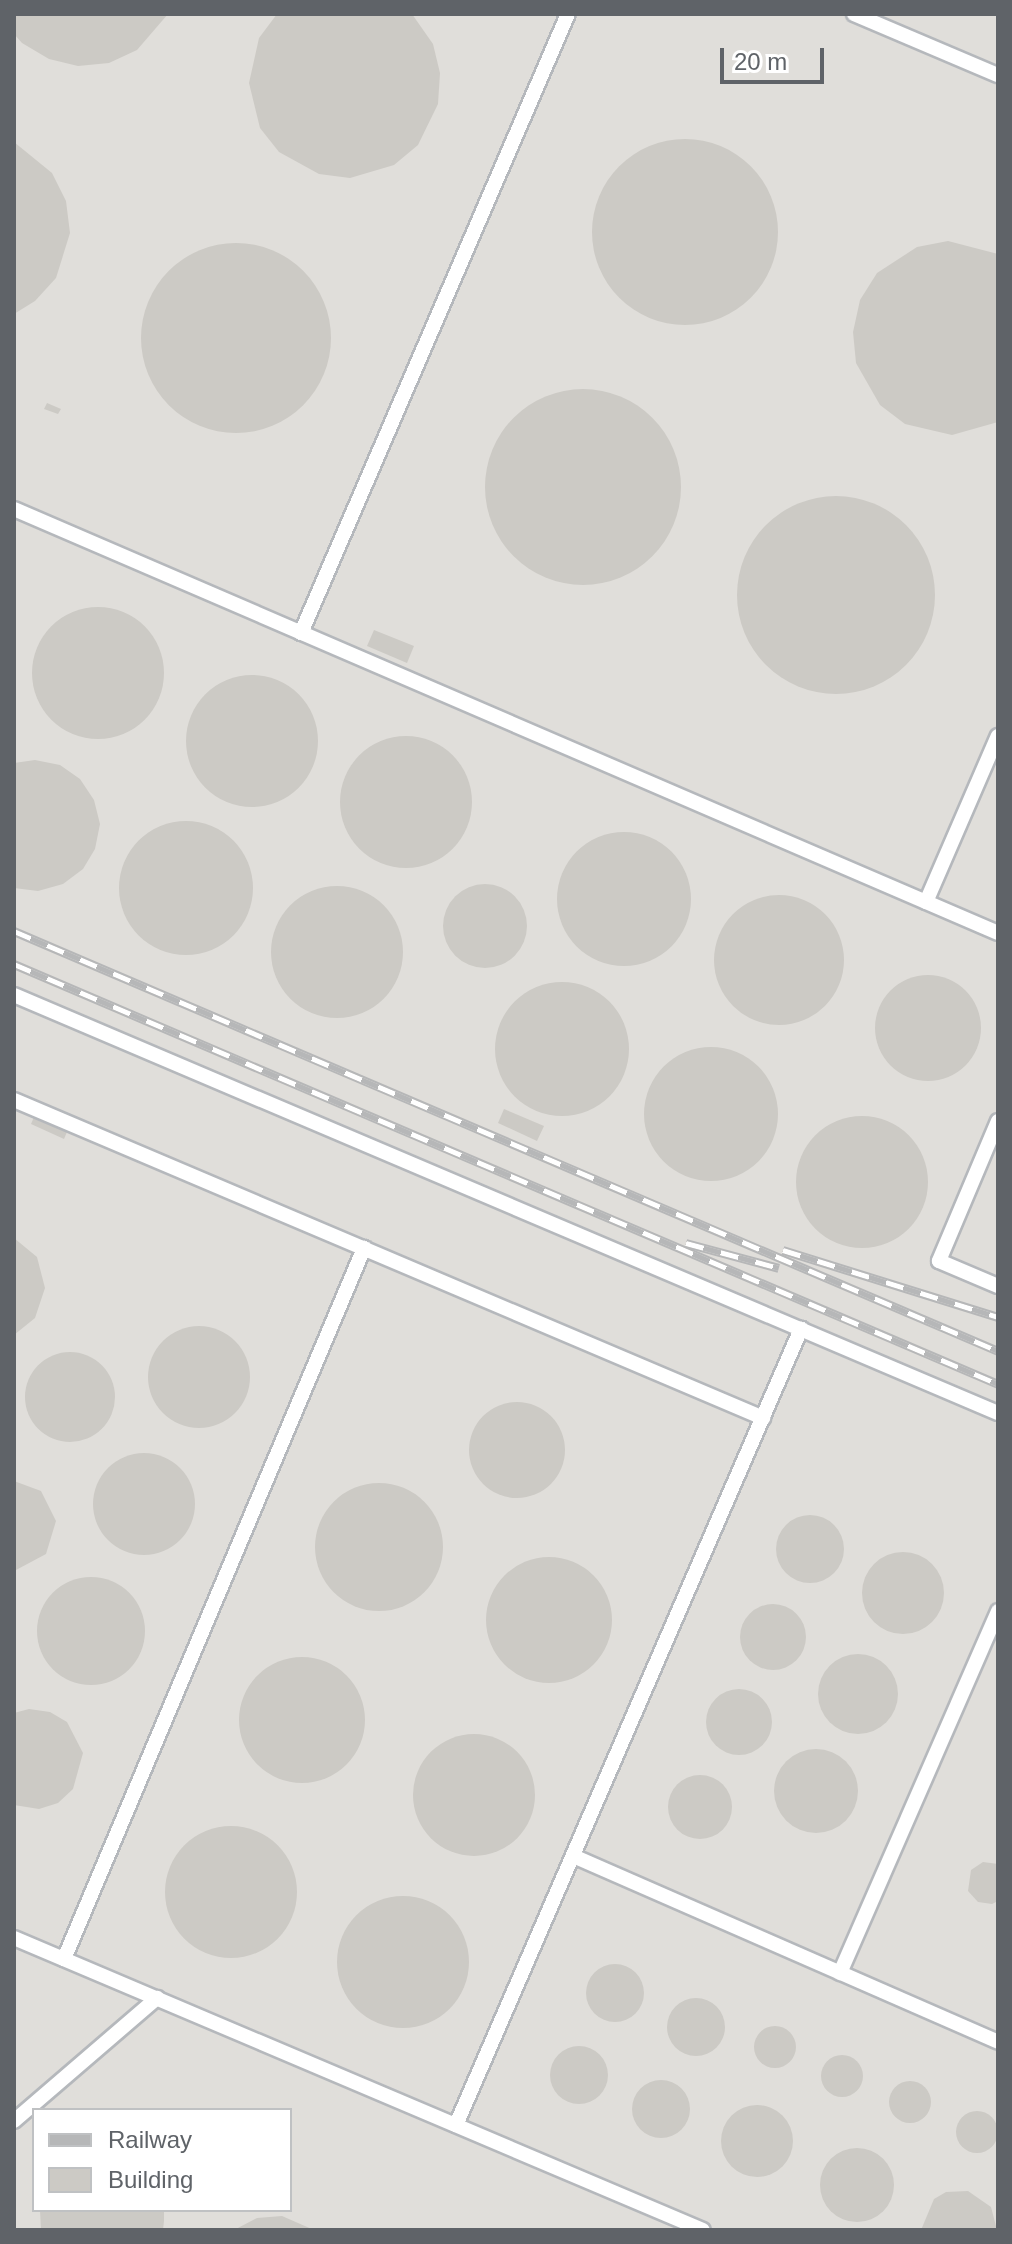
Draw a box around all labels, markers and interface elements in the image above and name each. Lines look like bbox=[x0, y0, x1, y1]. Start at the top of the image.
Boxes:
scale bar bbox=[724, 32, 828, 82]
text: 20 m bbox=[734, 48, 787, 75]
legend bbox=[32, 2108, 292, 2212]
text: Railway bbox=[108, 2126, 192, 2153]
text: Building bbox=[108, 2166, 193, 2193]

